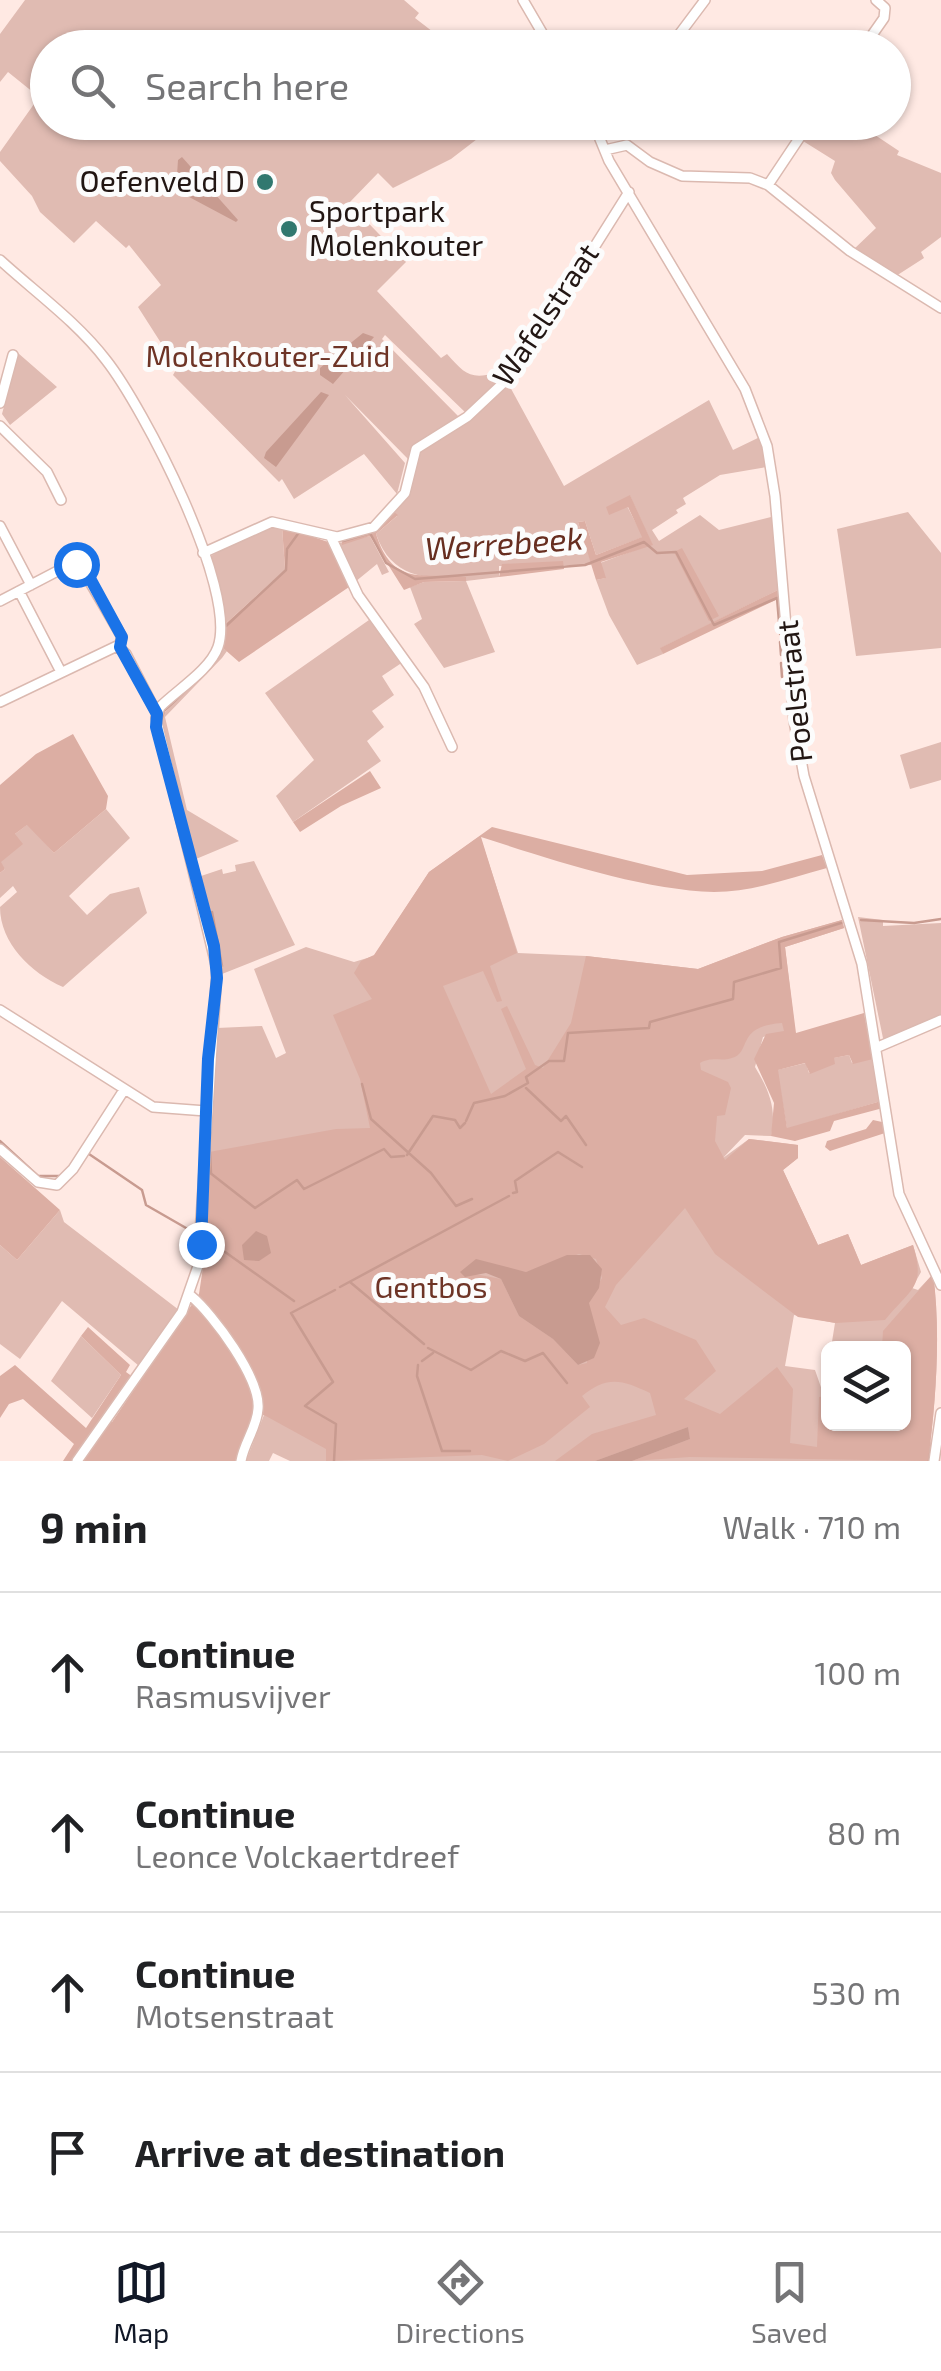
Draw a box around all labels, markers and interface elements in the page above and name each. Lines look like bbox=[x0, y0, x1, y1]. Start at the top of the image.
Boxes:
search box bbox=[30, 30, 911, 140]
icon: search bbox=[65, 58, 120, 113]
text: Search here bbox=[145, 62, 349, 108]
place label: Oefenveld D bbox=[80, 162, 245, 198]
marker: Oefenveld D bbox=[254, 171, 276, 193]
place label: Sportpark Molenkouter bbox=[309, 192, 483, 262]
marker: Sportpark Molenkouter bbox=[278, 218, 300, 240]
street label: Wafelstraat bbox=[484, 236, 605, 392]
park label: Molenkouter-Zuid bbox=[145, 337, 391, 373]
water label: Werrebeek bbox=[423, 518, 584, 566]
route start bbox=[54, 542, 100, 588]
street label: Poelstraat bbox=[768, 618, 818, 764]
route end bbox=[179, 1222, 225, 1268]
park label: Gentbos bbox=[374, 1268, 488, 1304]
map controls bbox=[821, 1341, 911, 1431]
button: layers bbox=[821, 1341, 911, 1431]
text: 9 min bbox=[40, 1501, 148, 1551]
text: Walk · 710 m bbox=[723, 1507, 901, 1545]
text: Continue bbox=[135, 1630, 295, 1676]
icon: ahead bbox=[40, 1645, 95, 1700]
text: 100 m bbox=[815, 1653, 901, 1691]
text: Rasmusvijver bbox=[135, 1676, 331, 1714]
text: Continue bbox=[135, 1790, 295, 1836]
icon: ahead bbox=[40, 1805, 95, 1860]
text: 80 m bbox=[827, 1813, 901, 1851]
text: Leonce Volckaertdreef bbox=[135, 1836, 459, 1874]
text: Continue bbox=[135, 1950, 295, 1996]
icon: ahead bbox=[40, 1965, 95, 2020]
text: 530 m bbox=[812, 1973, 901, 2011]
text: Motsenstraat bbox=[135, 1996, 334, 2034]
icon: arrive bbox=[40, 2125, 95, 2180]
text: Arrive at destination bbox=[135, 2129, 505, 2175]
tab: Map bbox=[113, 2255, 169, 2349]
tab: Directions bbox=[396, 2255, 525, 2349]
tab: Saved bbox=[751, 2255, 828, 2349]

